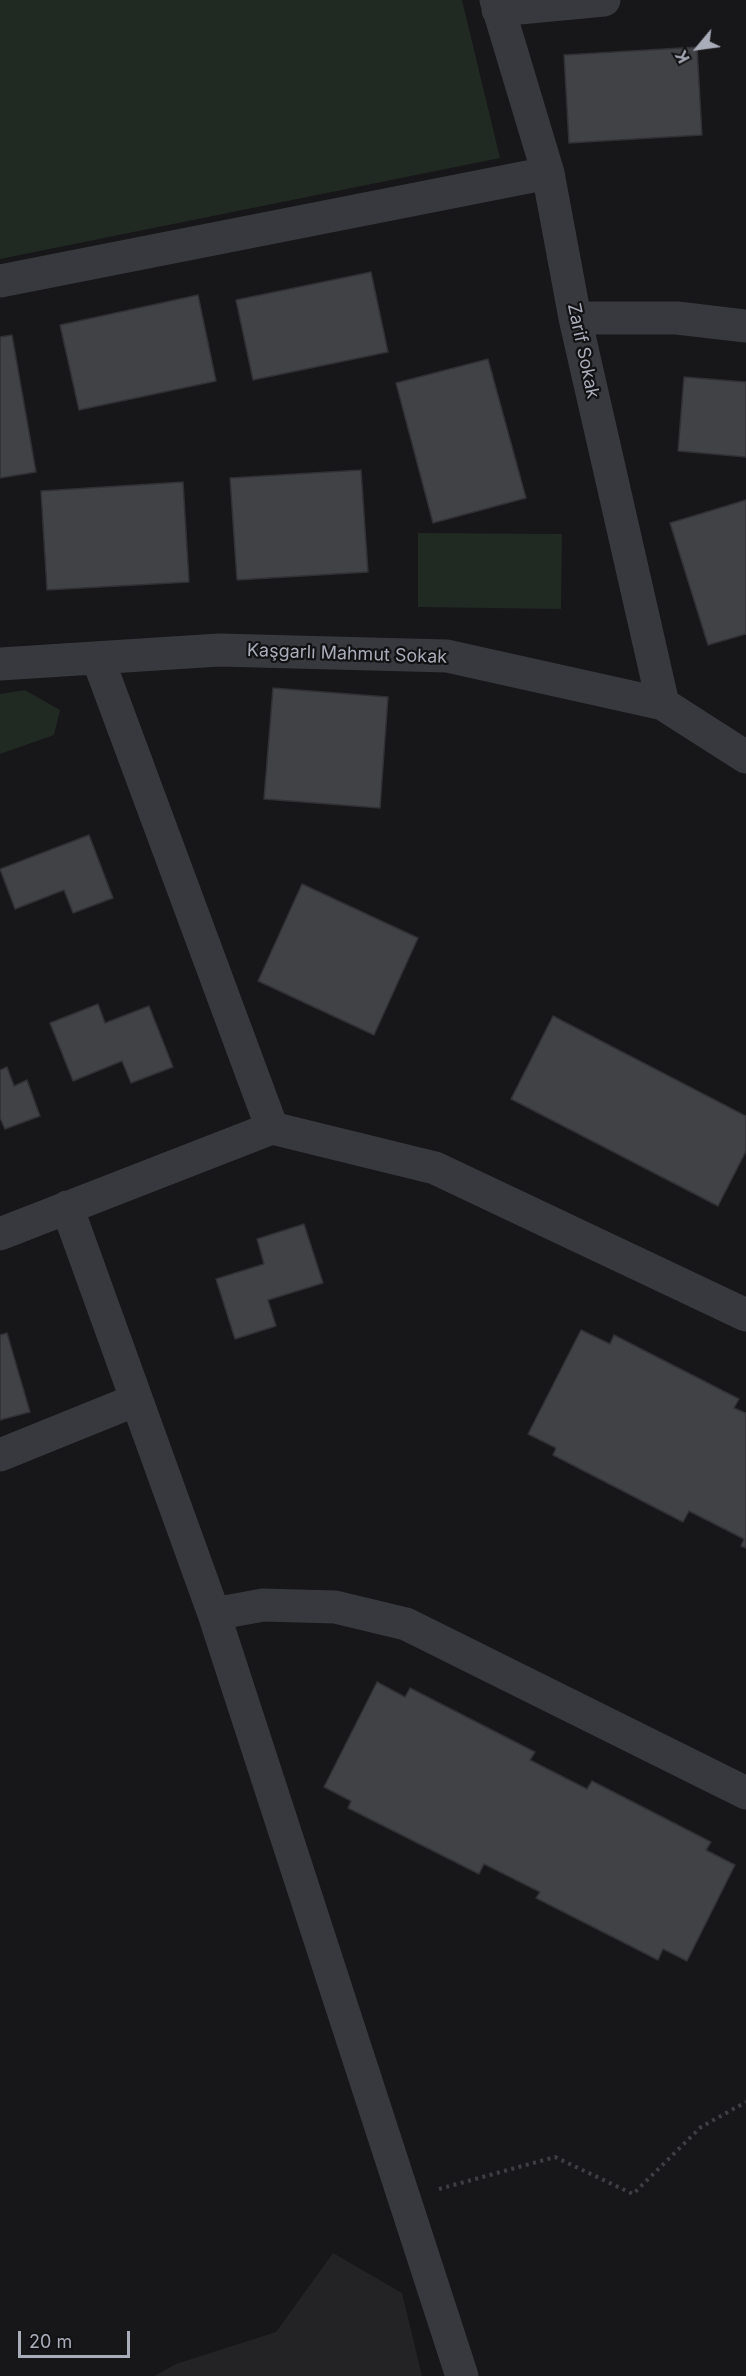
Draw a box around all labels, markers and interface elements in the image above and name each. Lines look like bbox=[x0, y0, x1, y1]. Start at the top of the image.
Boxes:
north arrow bbox=[668, 18, 728, 78]
text: K bbox=[671, 47, 694, 67]
street label: Zarif Sokak bbox=[562, 301, 604, 401]
street label: Kaşgarlı Mahmut Sokak bbox=[247, 640, 447, 668]
scale bar bbox=[21, 2319, 134, 2357]
text: 20 m bbox=[29, 2331, 72, 2352]

